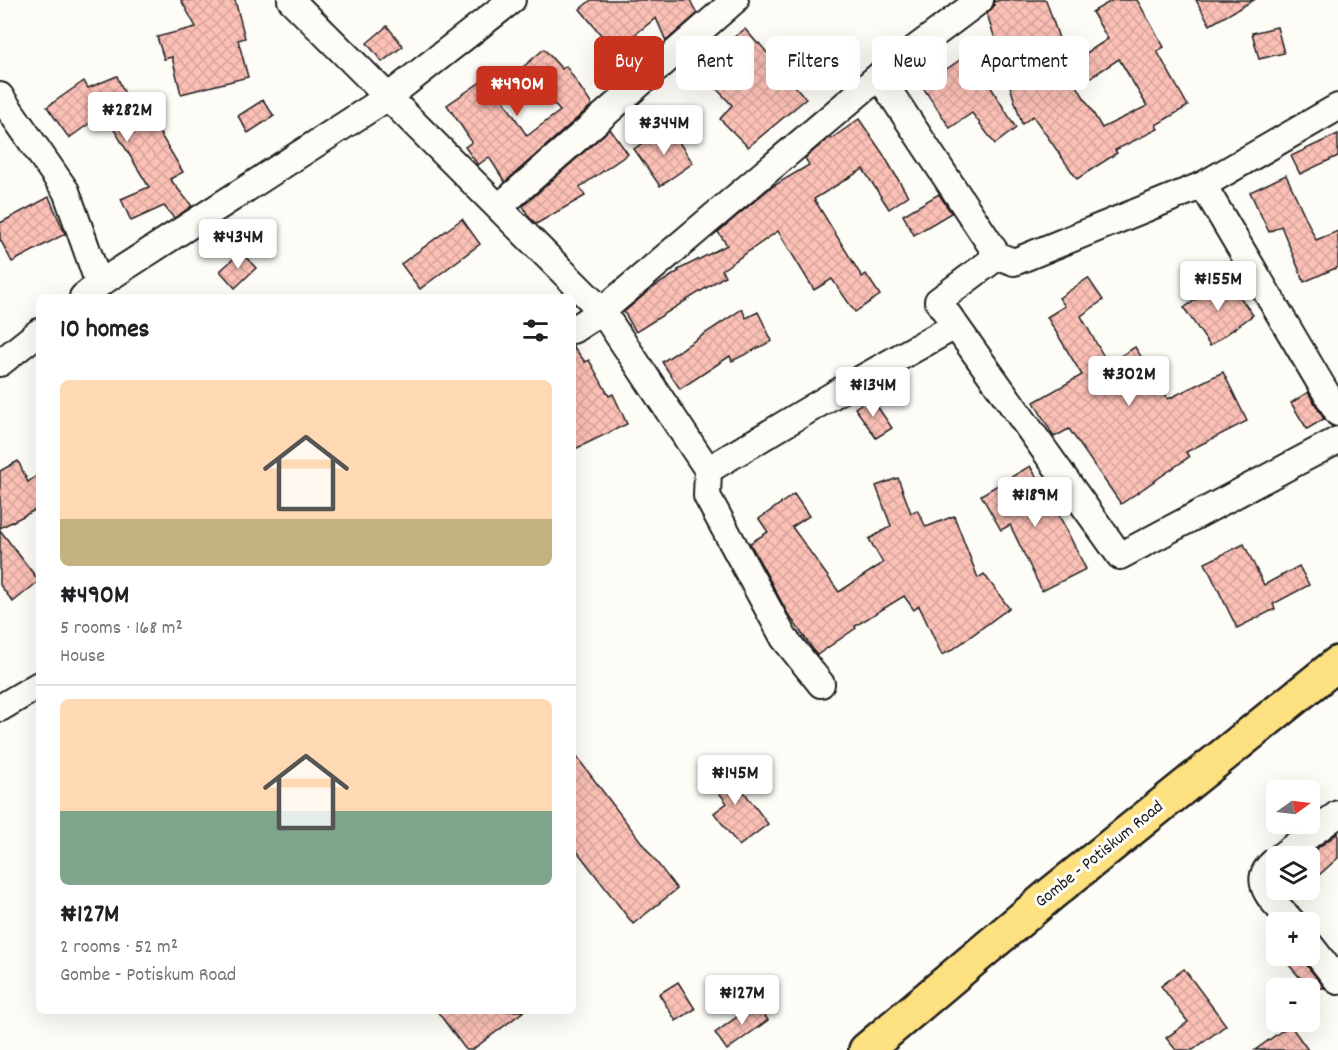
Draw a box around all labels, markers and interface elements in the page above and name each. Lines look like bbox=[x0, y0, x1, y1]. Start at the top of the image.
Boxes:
chip: Buy bbox=[594, 36, 664, 90]
chip: Rent bbox=[676, 36, 754, 90]
chip: Filters bbox=[766, 36, 860, 90]
chip: New bbox=[872, 36, 947, 90]
chip: Apartment bbox=[959, 36, 1089, 90]
pin: ₦490M bbox=[475, 66, 559, 117]
text: ₦490M bbox=[490, 71, 544, 99]
pin: ₦282M bbox=[85, 92, 169, 143]
text: ₦282M bbox=[102, 97, 152, 125]
pin: ₦344M bbox=[622, 105, 706, 156]
text: ₦344M bbox=[639, 110, 689, 138]
pin: ₦434M bbox=[196, 219, 280, 270]
text: ₦434M bbox=[213, 224, 263, 252]
pin: ₦155M bbox=[1176, 261, 1260, 312]
text: ₦155M bbox=[1194, 266, 1242, 294]
text: 10 homes bbox=[60, 312, 150, 349]
icon: filters bbox=[519, 314, 552, 347]
pin: ₦302M bbox=[1087, 356, 1171, 407]
text: ₦302M bbox=[1102, 361, 1156, 389]
pin: ₦134M bbox=[831, 367, 915, 418]
text: ₦134M bbox=[850, 372, 896, 400]
icon: home bbox=[252, 419, 360, 527]
pin: ₦189M bbox=[993, 477, 1077, 528]
text: ₦189M bbox=[1012, 482, 1058, 510]
text: ₦490M bbox=[60, 578, 129, 615]
text: 5 rooms · 168 m² bbox=[60, 615, 183, 643]
text: House bbox=[60, 643, 105, 671]
icon: home bbox=[252, 738, 360, 846]
pin: ₦145M bbox=[693, 755, 777, 806]
text: ₦145M bbox=[712, 760, 758, 788]
north arrow bbox=[1266, 780, 1320, 834]
map controls bbox=[1266, 780, 1320, 1032]
street label: Gombe - Potiskum Road bbox=[1031, 795, 1169, 915]
button: layers bbox=[1266, 846, 1320, 900]
text: ₦127M bbox=[60, 897, 119, 934]
button: + bbox=[1266, 912, 1320, 966]
text: 2 rooms · 52 m² bbox=[60, 934, 178, 962]
text: Gombe - Potiskum Road bbox=[60, 962, 236, 990]
pin: ₦127M bbox=[700, 975, 784, 1026]
button: − bbox=[1266, 978, 1320, 1032]
text: ₦127M bbox=[719, 980, 765, 1008]

